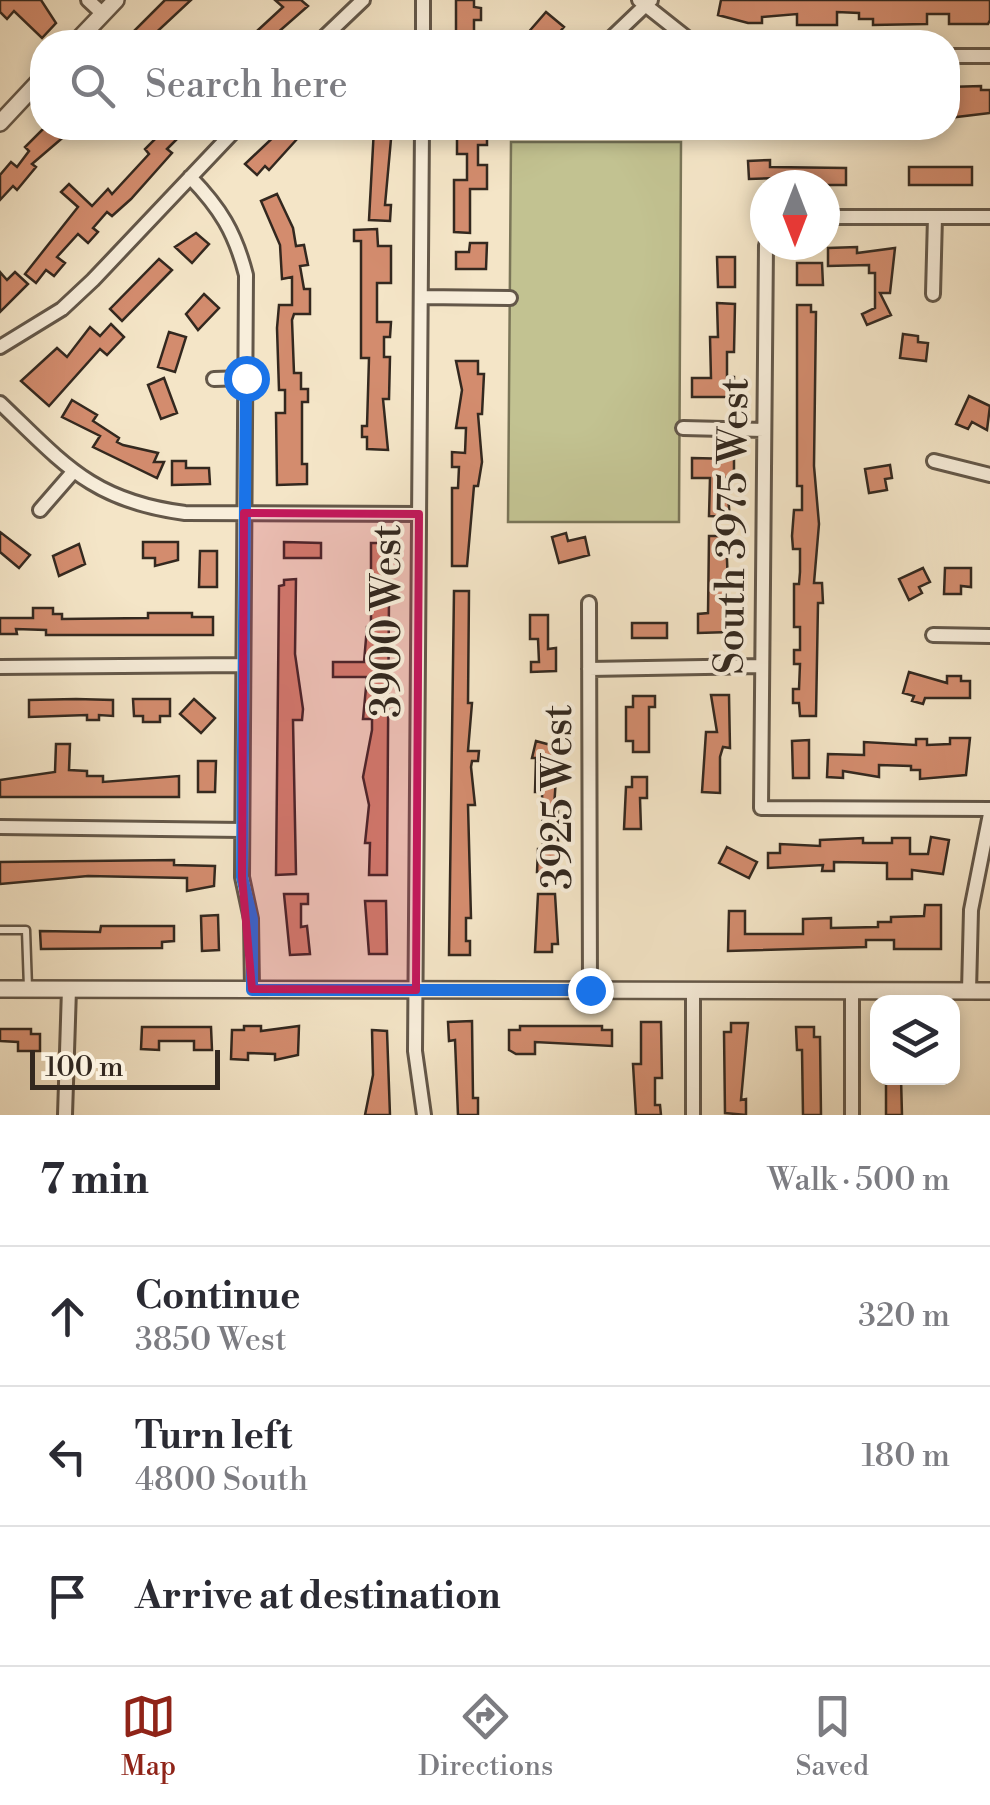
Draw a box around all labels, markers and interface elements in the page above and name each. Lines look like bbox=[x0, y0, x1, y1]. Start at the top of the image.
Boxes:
search box bbox=[30, 30, 960, 140]
icon: search bbox=[65, 58, 120, 113]
text: Search here bbox=[145, 62, 348, 109]
north arrow bbox=[750, 170, 840, 260]
route start bbox=[224, 356, 270, 402]
street label: South 3975 West bbox=[705, 377, 761, 675]
street label: 3900 West bbox=[363, 524, 413, 718]
street label: 3925 West bbox=[534, 704, 584, 890]
route end bbox=[568, 968, 614, 1014]
map controls bbox=[870, 995, 960, 1085]
button: layers bbox=[870, 995, 960, 1085]
scale bar bbox=[30, 1045, 220, 1090]
text: 100 m bbox=[45, 1050, 124, 1085]
text: 7 min bbox=[40, 1154, 149, 1207]
text: Walk · 500 m bbox=[767, 1160, 950, 1200]
text: Continue bbox=[135, 1273, 300, 1320]
icon: ahead bbox=[40, 1289, 95, 1344]
text: 320 m bbox=[858, 1296, 950, 1336]
text: 3850 West bbox=[135, 1320, 286, 1360]
text: Turn left bbox=[135, 1413, 292, 1460]
icon: left bbox=[40, 1429, 95, 1484]
text: 180 m bbox=[861, 1436, 950, 1476]
text: 4800 South bbox=[135, 1460, 308, 1500]
icon: arrive bbox=[40, 1569, 95, 1624]
text: Arrive at destination bbox=[135, 1573, 501, 1620]
tab: Map bbox=[121, 1689, 176, 1784]
tab: Directions bbox=[418, 1689, 553, 1784]
tab: Saved bbox=[795, 1689, 869, 1784]

